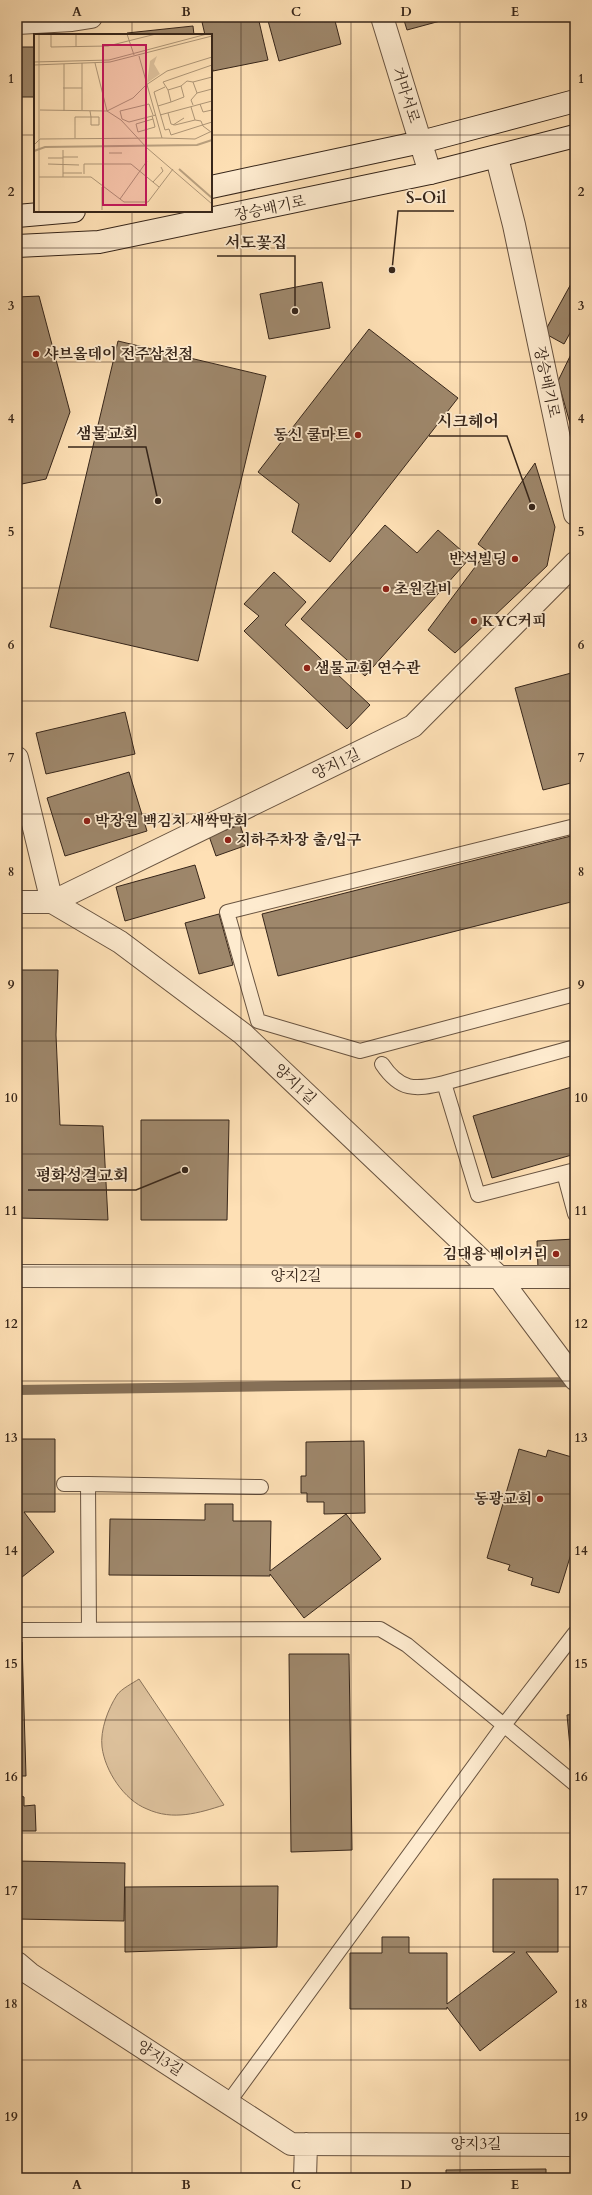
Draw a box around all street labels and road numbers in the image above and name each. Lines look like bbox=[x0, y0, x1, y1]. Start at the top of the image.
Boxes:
street label: 거마서로 bbox=[388, 64, 425, 126]
street label: 장승배기로 bbox=[232, 191, 308, 225]
street label: 장승배기로 bbox=[530, 344, 564, 420]
street label: 양지1길 bbox=[309, 744, 363, 784]
street label: 양지1길 bbox=[269, 1059, 321, 1109]
street label: 양지2길 bbox=[270, 1266, 322, 1286]
street label: 양지3길 bbox=[133, 2036, 187, 2080]
street label: 양지3길 bbox=[450, 2134, 502, 2154]

